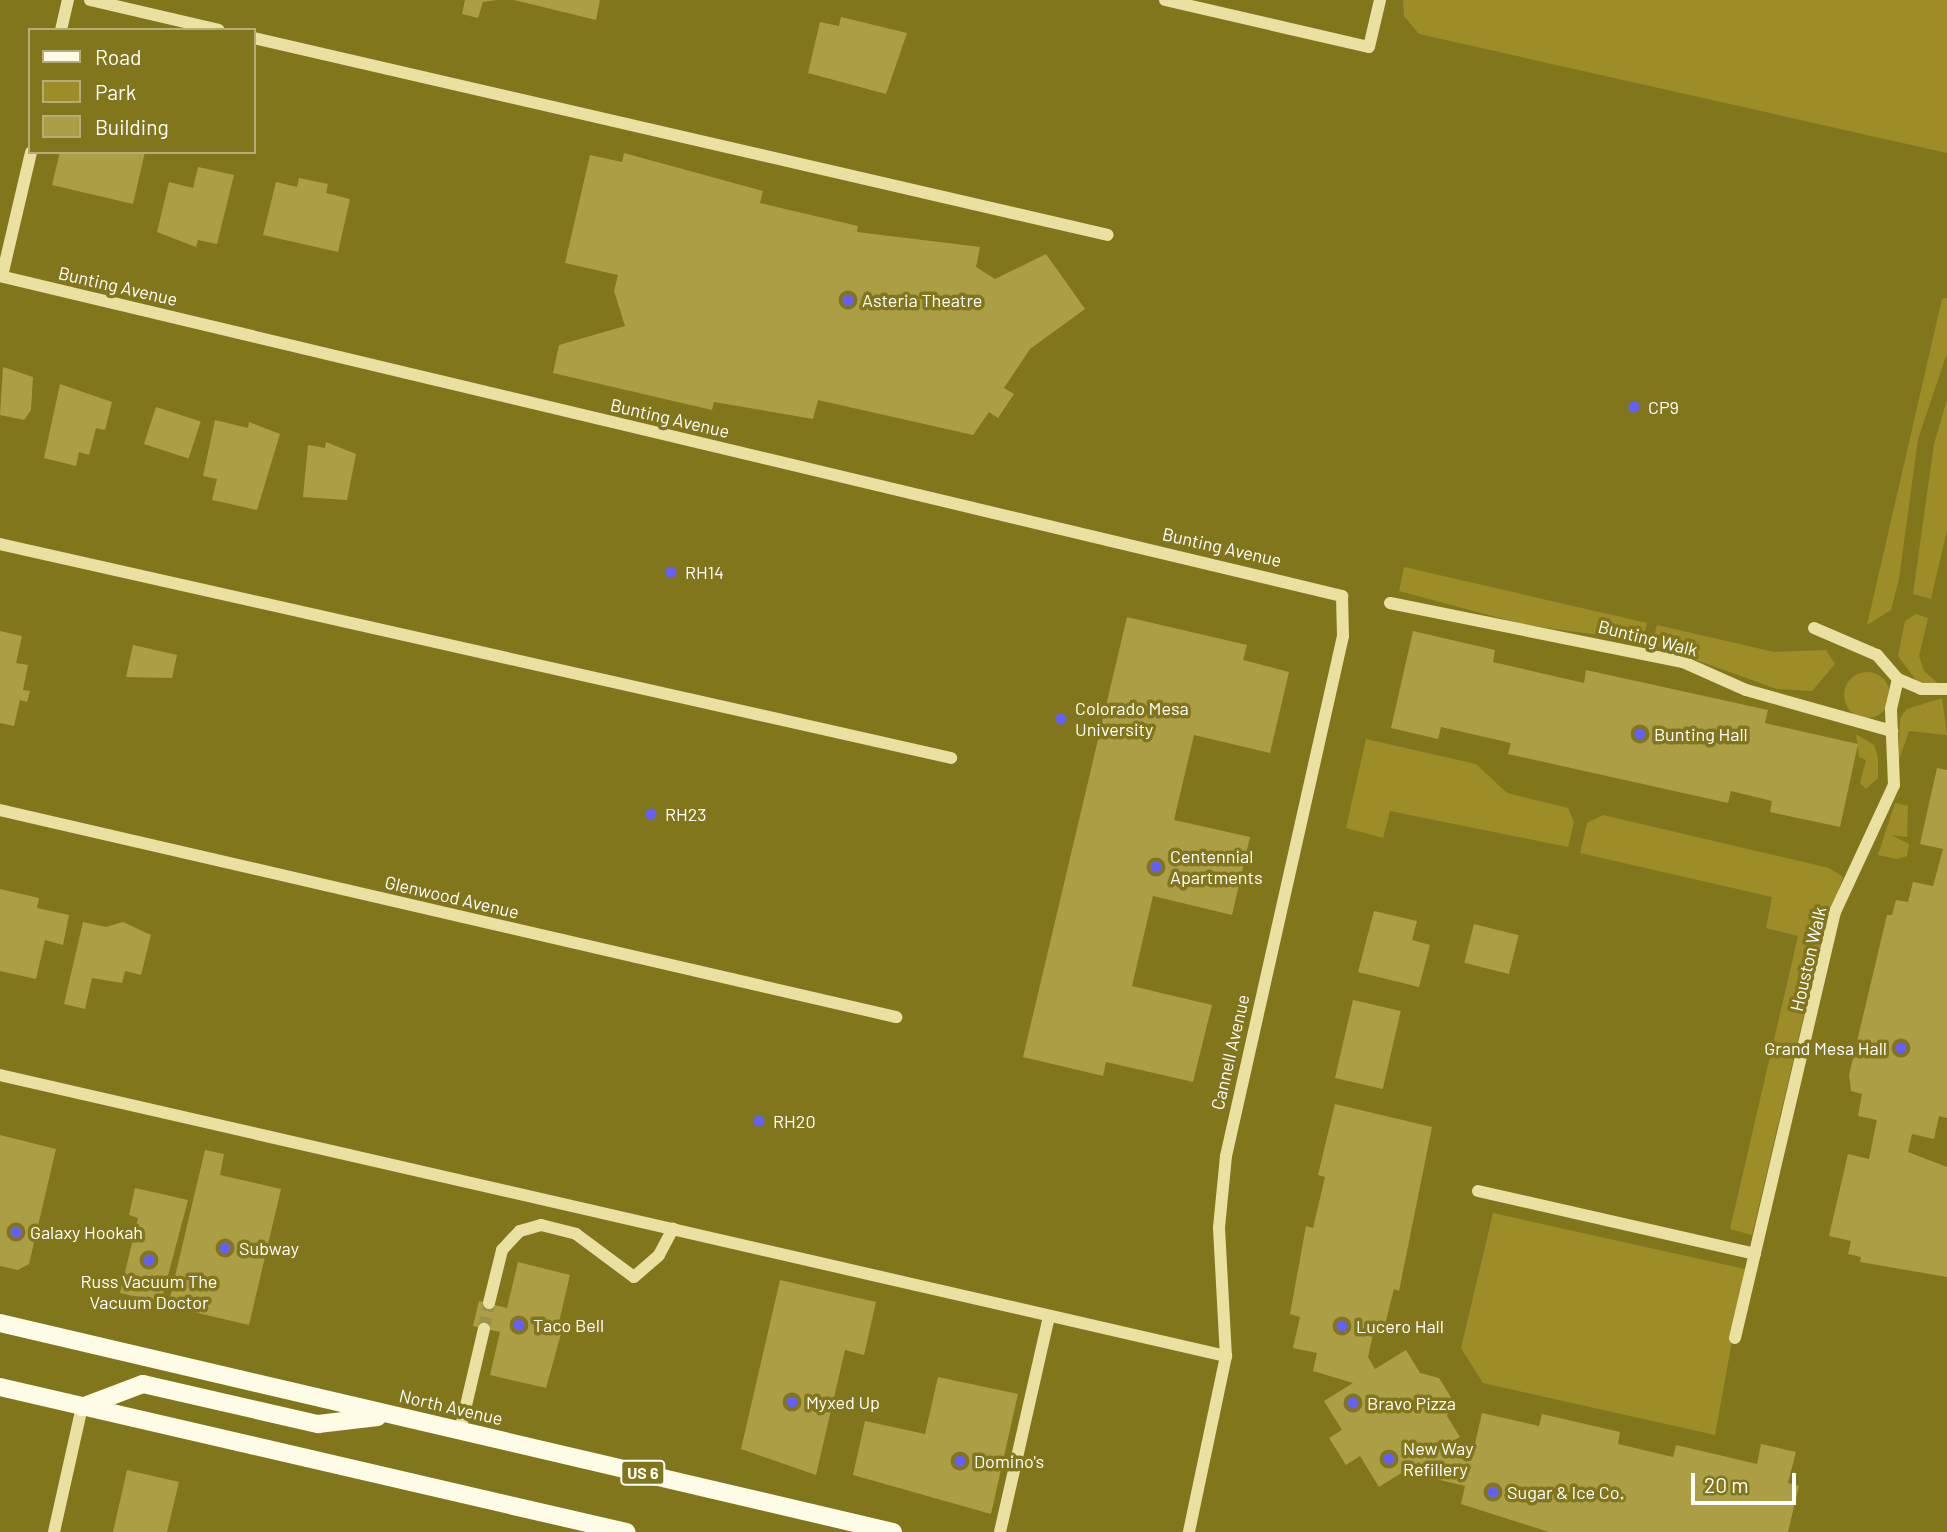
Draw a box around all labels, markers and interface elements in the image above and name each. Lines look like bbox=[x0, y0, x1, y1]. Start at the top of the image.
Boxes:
legend bbox=[28, 28, 256, 154]
text: Road bbox=[95, 44, 141, 69]
text: Park bbox=[95, 79, 136, 104]
text: Building bbox=[95, 114, 169, 139]
street label: Bunting Avenue bbox=[56, 262, 180, 310]
place label: Asteria Theatre bbox=[862, 289, 982, 311]
marker: Asteria Theatre bbox=[840, 292, 856, 308]
street label: Bunting Avenue bbox=[608, 394, 732, 442]
place label: CP9 bbox=[1648, 396, 1679, 418]
marker: CP9 bbox=[1626, 399, 1642, 415]
street label: Bunting Avenue bbox=[1160, 523, 1284, 571]
place label: RH14 bbox=[685, 561, 724, 583]
marker: RH14 bbox=[663, 564, 679, 580]
street label: Bunting Walk bbox=[1596, 615, 1700, 661]
place label: Colorado Mesa University bbox=[1075, 698, 1189, 740]
marker: Colorado Mesa University bbox=[1053, 711, 1069, 727]
place label: Bunting Hall bbox=[1654, 723, 1748, 745]
marker: Bunting Hall bbox=[1632, 726, 1648, 742]
place label: RH23 bbox=[665, 803, 707, 825]
marker: RH23 bbox=[643, 806, 659, 822]
place label: Centennial Apartments bbox=[1170, 846, 1263, 888]
marker: Centennial Apartments bbox=[1148, 859, 1164, 875]
street label: Glenwood Avenue bbox=[383, 871, 521, 923]
street label: Houston Walk bbox=[1785, 905, 1831, 1013]
street label: Cannell Avenue bbox=[1206, 992, 1254, 1112]
place label: Grand Mesa Hall bbox=[1764, 1037, 1887, 1059]
marker: Grand Mesa Hall bbox=[1893, 1040, 1909, 1056]
place label: RH20 bbox=[773, 1110, 816, 1132]
marker: RH20 bbox=[751, 1113, 767, 1129]
place label: Galaxy Hookah bbox=[30, 1221, 143, 1243]
marker: Galaxy Hookah bbox=[8, 1224, 24, 1240]
place label: Subway bbox=[239, 1237, 299, 1259]
marker: Subway bbox=[217, 1240, 233, 1256]
marker: Russ Vacuum The Vacuum Doctor bbox=[141, 1252, 157, 1268]
place label: Russ Vacuum The Vacuum Doctor bbox=[81, 1271, 217, 1314]
place label: Taco Bell bbox=[533, 1314, 604, 1336]
place label: Lucero Hall bbox=[1356, 1315, 1444, 1337]
marker: Taco Bell bbox=[511, 1317, 527, 1333]
marker: Lucero Hall bbox=[1334, 1318, 1350, 1334]
street label: North Avenue bbox=[397, 1385, 505, 1429]
place label: Myxed Up bbox=[806, 1391, 880, 1413]
place label: Bravo Pizza bbox=[1367, 1392, 1456, 1414]
marker: Myxed Up bbox=[784, 1394, 800, 1410]
marker: Bravo Pizza bbox=[1345, 1395, 1361, 1411]
place label: New Way Refillery bbox=[1403, 1438, 1473, 1480]
place label: Domino's bbox=[974, 1450, 1044, 1472]
marker: New Way Refillery bbox=[1381, 1451, 1397, 1467]
marker: Domino's bbox=[952, 1453, 968, 1469]
scale bar bbox=[1695, 1458, 1800, 1502]
road number: US 6 bbox=[620, 1460, 666, 1485]
text: 20 m bbox=[1704, 1472, 1749, 1497]
place label: Sugar & Ice Co. bbox=[1507, 1481, 1624, 1503]
marker: Sugar & Ice Co. bbox=[1485, 1484, 1501, 1500]

